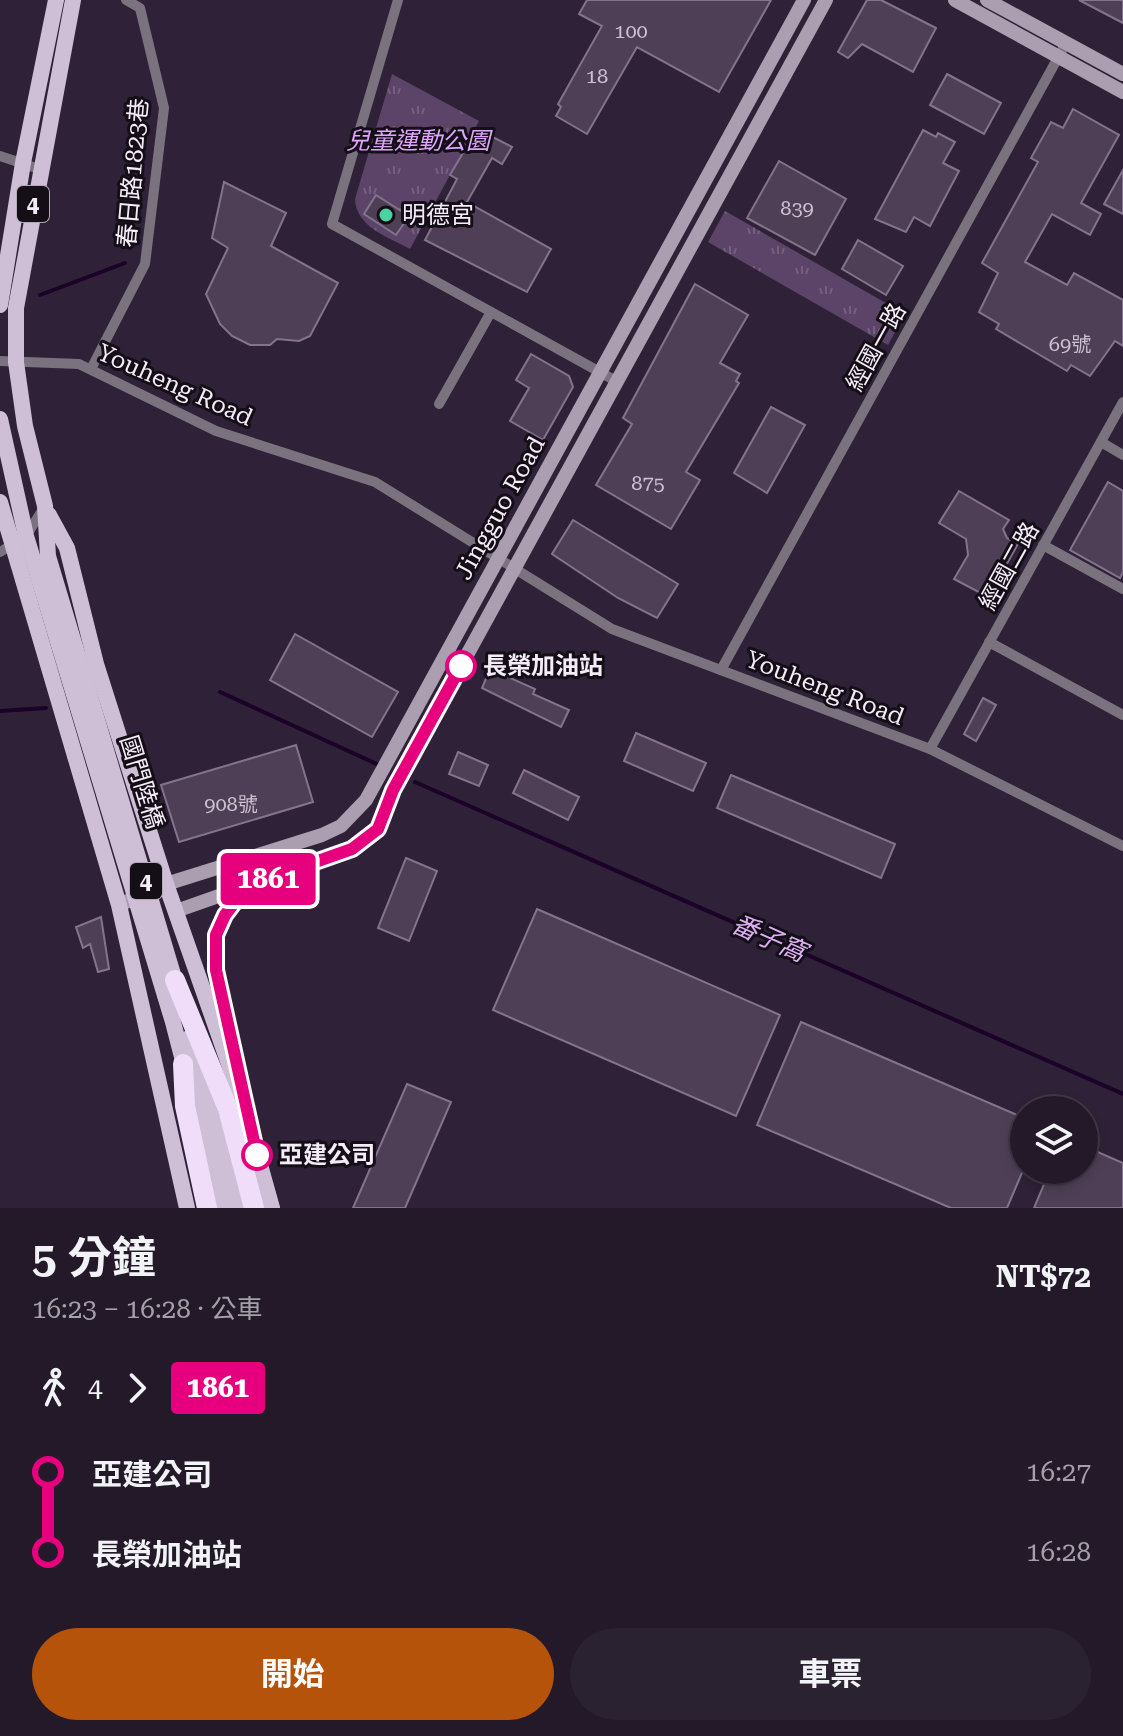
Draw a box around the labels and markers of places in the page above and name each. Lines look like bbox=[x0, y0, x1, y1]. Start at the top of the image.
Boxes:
place label: 明德宮 bbox=[402, 201, 474, 229]
marker: 明德宮 bbox=[377, 206, 395, 224]
marker: 長榮加油站 bbox=[446, 651, 476, 681]
place label: 長榮加油站 bbox=[483, 652, 603, 680]
marker: 亞建公司 bbox=[242, 1140, 272, 1170]
place label: 亞建公司 bbox=[279, 1141, 375, 1169]

